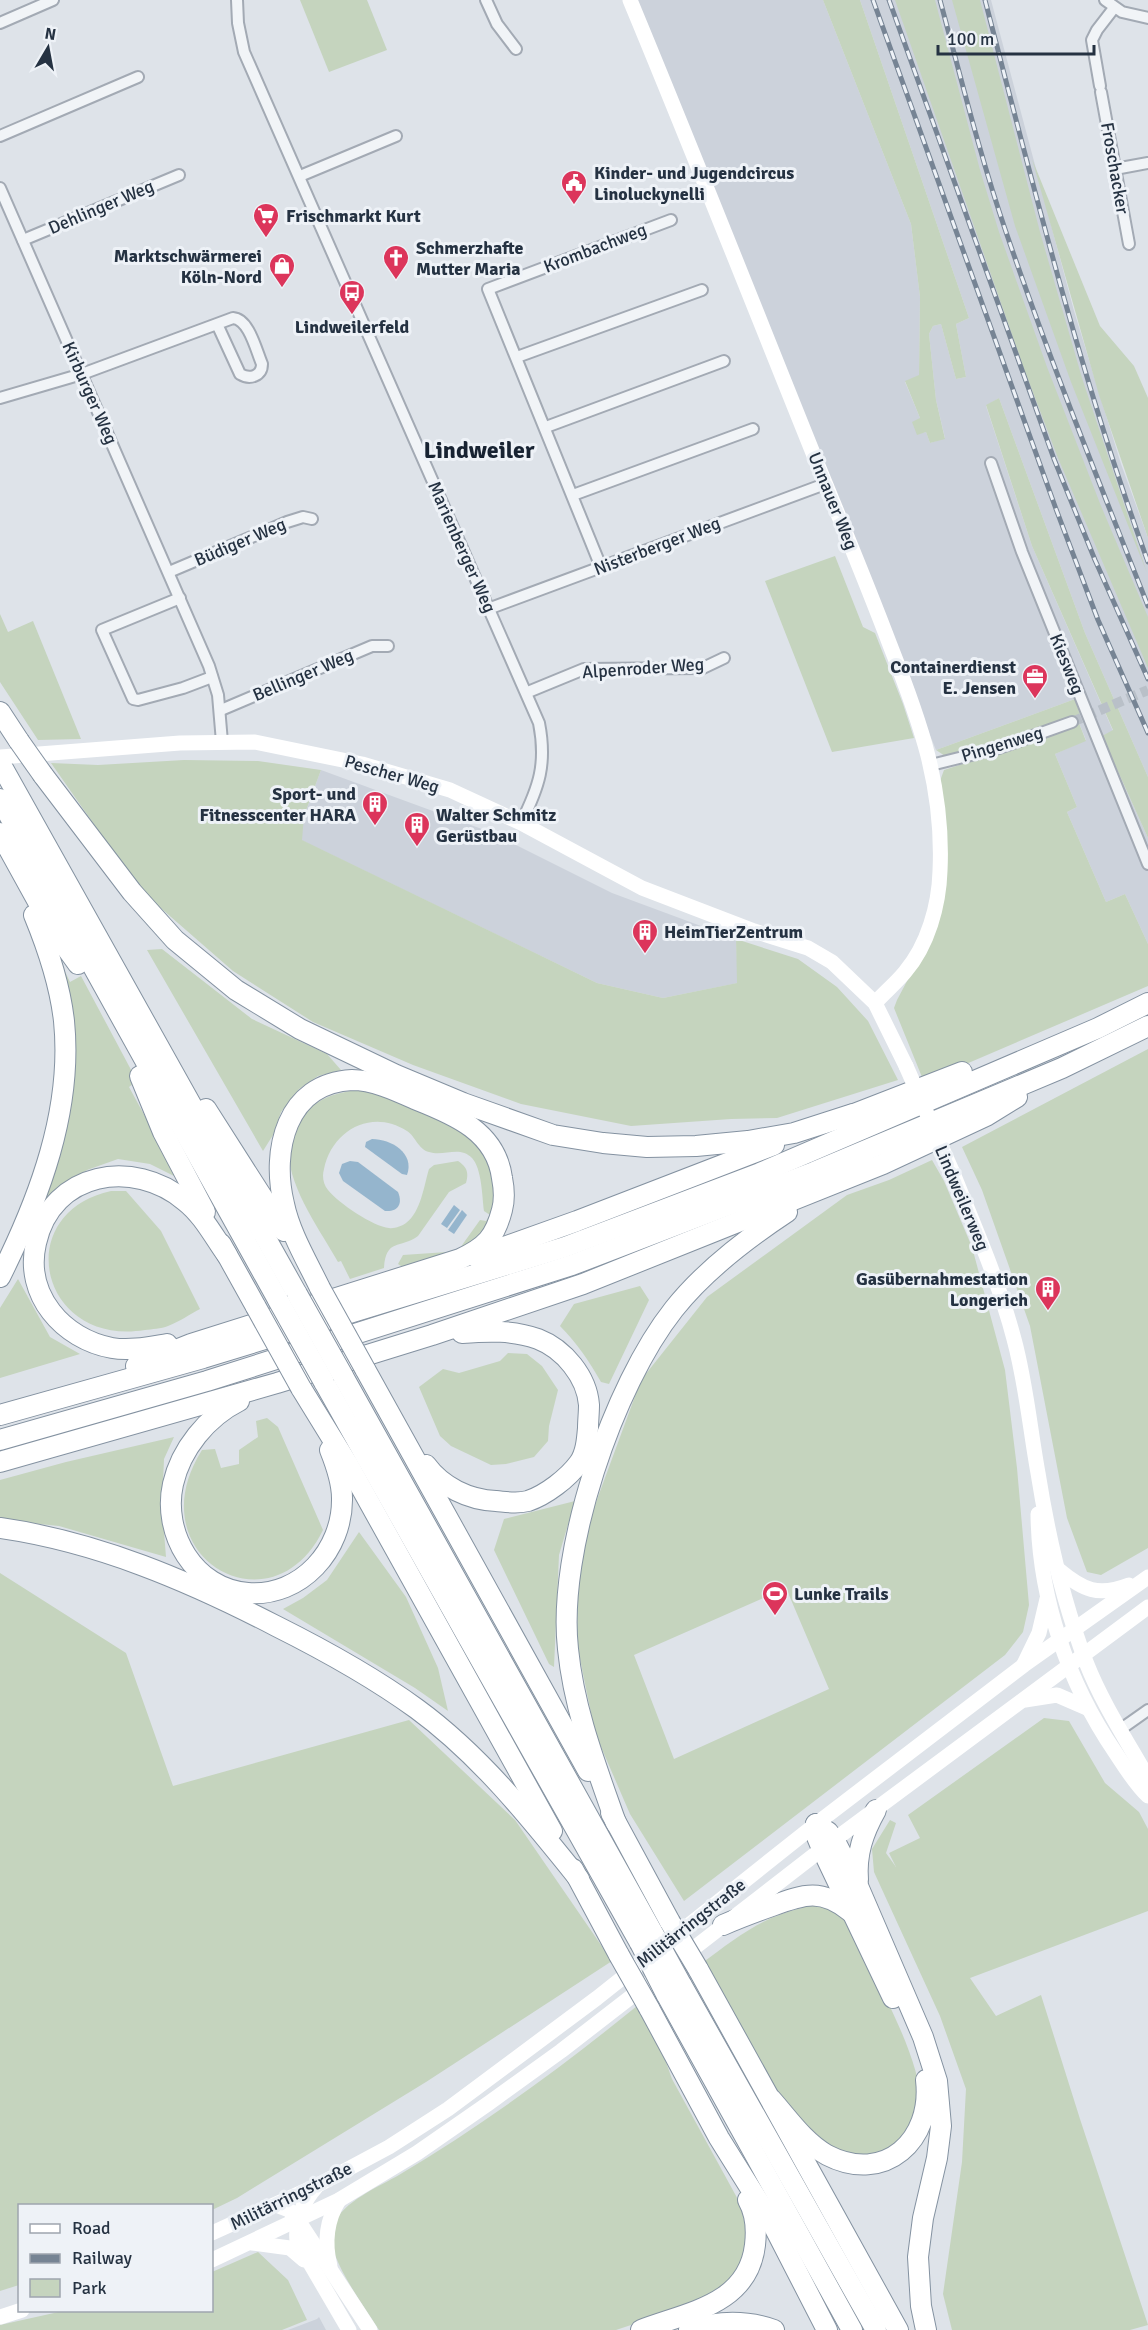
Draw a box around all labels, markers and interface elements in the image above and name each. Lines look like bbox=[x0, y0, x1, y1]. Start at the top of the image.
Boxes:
north arrow bbox=[18, 18, 78, 78]
scale bar bbox=[938, 18, 1094, 56]
text: N bbox=[43, 23, 58, 45]
text: 100 m bbox=[947, 28, 994, 50]
street label: Froschacker bbox=[1096, 120, 1134, 216]
place label: Kinder- und Jugendcircus Linoluckynelli bbox=[594, 162, 794, 205]
public building icon: Kinder- und Jugendcircus Linoluckynelli bbox=[559, 168, 589, 206]
street label: Dehlinger Weg bbox=[45, 175, 157, 239]
supermarket icon: Frischmarkt Kurt bbox=[251, 201, 281, 239]
place label: Frischmarkt Kurt bbox=[286, 205, 421, 227]
street label: Krombachweg bbox=[540, 218, 650, 278]
place label: Schmerzhafte Mutter Maria bbox=[416, 237, 523, 280]
church icon: Schmerzhafte Mutter Maria bbox=[381, 243, 411, 281]
place label: Marktschwärmerei Köln-Nord bbox=[114, 245, 262, 288]
shop icon: Marktschwärmerei Köln-Nord bbox=[267, 251, 297, 289]
bus stop icon: Lindweilerfeld bbox=[337, 278, 367, 316]
place label: Lindweilerfeld bbox=[295, 316, 410, 338]
street label: Kirburger Weg bbox=[58, 338, 122, 448]
district label: Lindweiler bbox=[423, 435, 535, 465]
street label: Unnauer Weg bbox=[803, 449, 863, 553]
street label: Marienberger Weg bbox=[423, 478, 501, 616]
street label: Nisterberger Weg bbox=[591, 512, 723, 580]
street label: Büdiger Weg bbox=[191, 513, 289, 571]
street label: Kiesweg bbox=[1045, 630, 1089, 698]
street label: Bellinger Weg bbox=[249, 644, 357, 706]
street label: Alpenroder Weg bbox=[581, 653, 705, 683]
place label: Containerdienst E. Jensen bbox=[890, 656, 1016, 699]
office icon: Containerdienst E. Jensen bbox=[1020, 662, 1050, 700]
street label: Pingenweg bbox=[958, 721, 1046, 767]
street label: Pescher Weg bbox=[342, 750, 442, 798]
place label: Sport- und Fitnesscenter HARA bbox=[199, 783, 357, 826]
building icon: Sport- und Fitnesscenter HARA bbox=[360, 789, 390, 827]
place label: Walter Schmitz Gerüstbau bbox=[436, 804, 556, 847]
building icon: Walter Schmitz Gerüstbau bbox=[402, 810, 432, 848]
building icon: HeimTierZentrum bbox=[630, 917, 660, 955]
place label: HeimTierZentrum bbox=[664, 921, 803, 943]
street label: Lindweilerweg bbox=[930, 1142, 994, 1254]
place label: Gasübernahmestation Longerich bbox=[856, 1268, 1028, 1311]
building icon: Gasübernahmestation Longerich bbox=[1033, 1274, 1063, 1312]
sports icon: Lunke Trails bbox=[760, 1579, 790, 1617]
place label: Lunke Trails bbox=[794, 1583, 889, 1605]
street label: Militärringstraße bbox=[632, 1873, 750, 1973]
street label: Militärringstraße bbox=[227, 2157, 355, 2235]
legend bbox=[18, 2204, 213, 2312]
text: Road bbox=[72, 2217, 111, 2239]
text: Railway bbox=[72, 2247, 133, 2269]
text: Park bbox=[72, 2277, 107, 2299]

